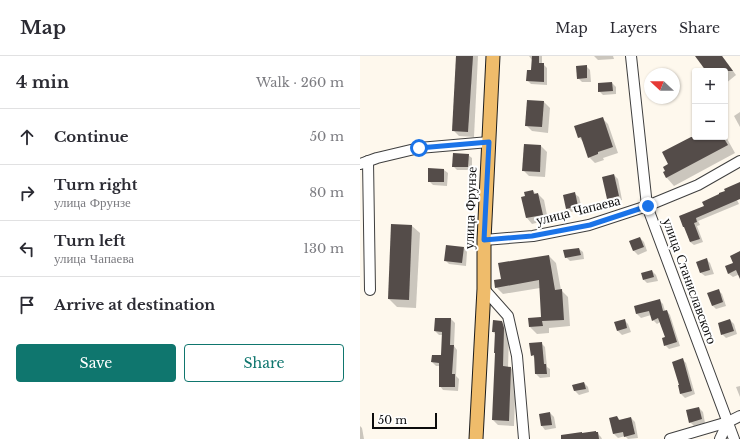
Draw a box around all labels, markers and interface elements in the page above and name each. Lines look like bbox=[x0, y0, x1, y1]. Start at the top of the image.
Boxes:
text: Map bbox=[20, 16, 66, 39]
text: Map bbox=[555, 19, 588, 37]
text: Layers bbox=[610, 19, 657, 37]
text: Share bbox=[679, 19, 720, 37]
north arrow bbox=[644, 68, 680, 104]
map controls bbox=[692, 68, 728, 140]
button: + bbox=[692, 68, 728, 104]
text: 4 min bbox=[16, 72, 69, 93]
text: Walk · 260 m bbox=[256, 74, 344, 91]
button: − bbox=[692, 104, 728, 140]
icon: ahead bbox=[16, 126, 38, 148]
text: Continue bbox=[54, 127, 129, 146]
text: 50 m bbox=[310, 128, 344, 145]
route start bbox=[410, 139, 428, 157]
street label: улица Фрунзе bbox=[460, 166, 480, 250]
text: Turn right bbox=[54, 175, 137, 194]
icon: right bbox=[16, 182, 38, 204]
text: 80 m bbox=[309, 184, 344, 201]
street label: улица Чапаева bbox=[534, 191, 623, 229]
text: улица Фрунзе bbox=[54, 194, 131, 211]
route end bbox=[639, 197, 657, 215]
street label: улица Станиславского bbox=[659, 215, 721, 347]
text: Turn left bbox=[54, 231, 125, 250]
icon: left bbox=[16, 238, 38, 260]
text: 130 m bbox=[303, 240, 344, 257]
text: улица Чапаева bbox=[54, 250, 134, 267]
icon: arrive bbox=[16, 294, 38, 316]
text: Arrive at destination bbox=[54, 295, 215, 314]
button: Save bbox=[16, 344, 176, 382]
button: Share bbox=[184, 344, 344, 382]
scale bar bbox=[372, 411, 437, 430]
text: 50 m bbox=[378, 413, 407, 427]

